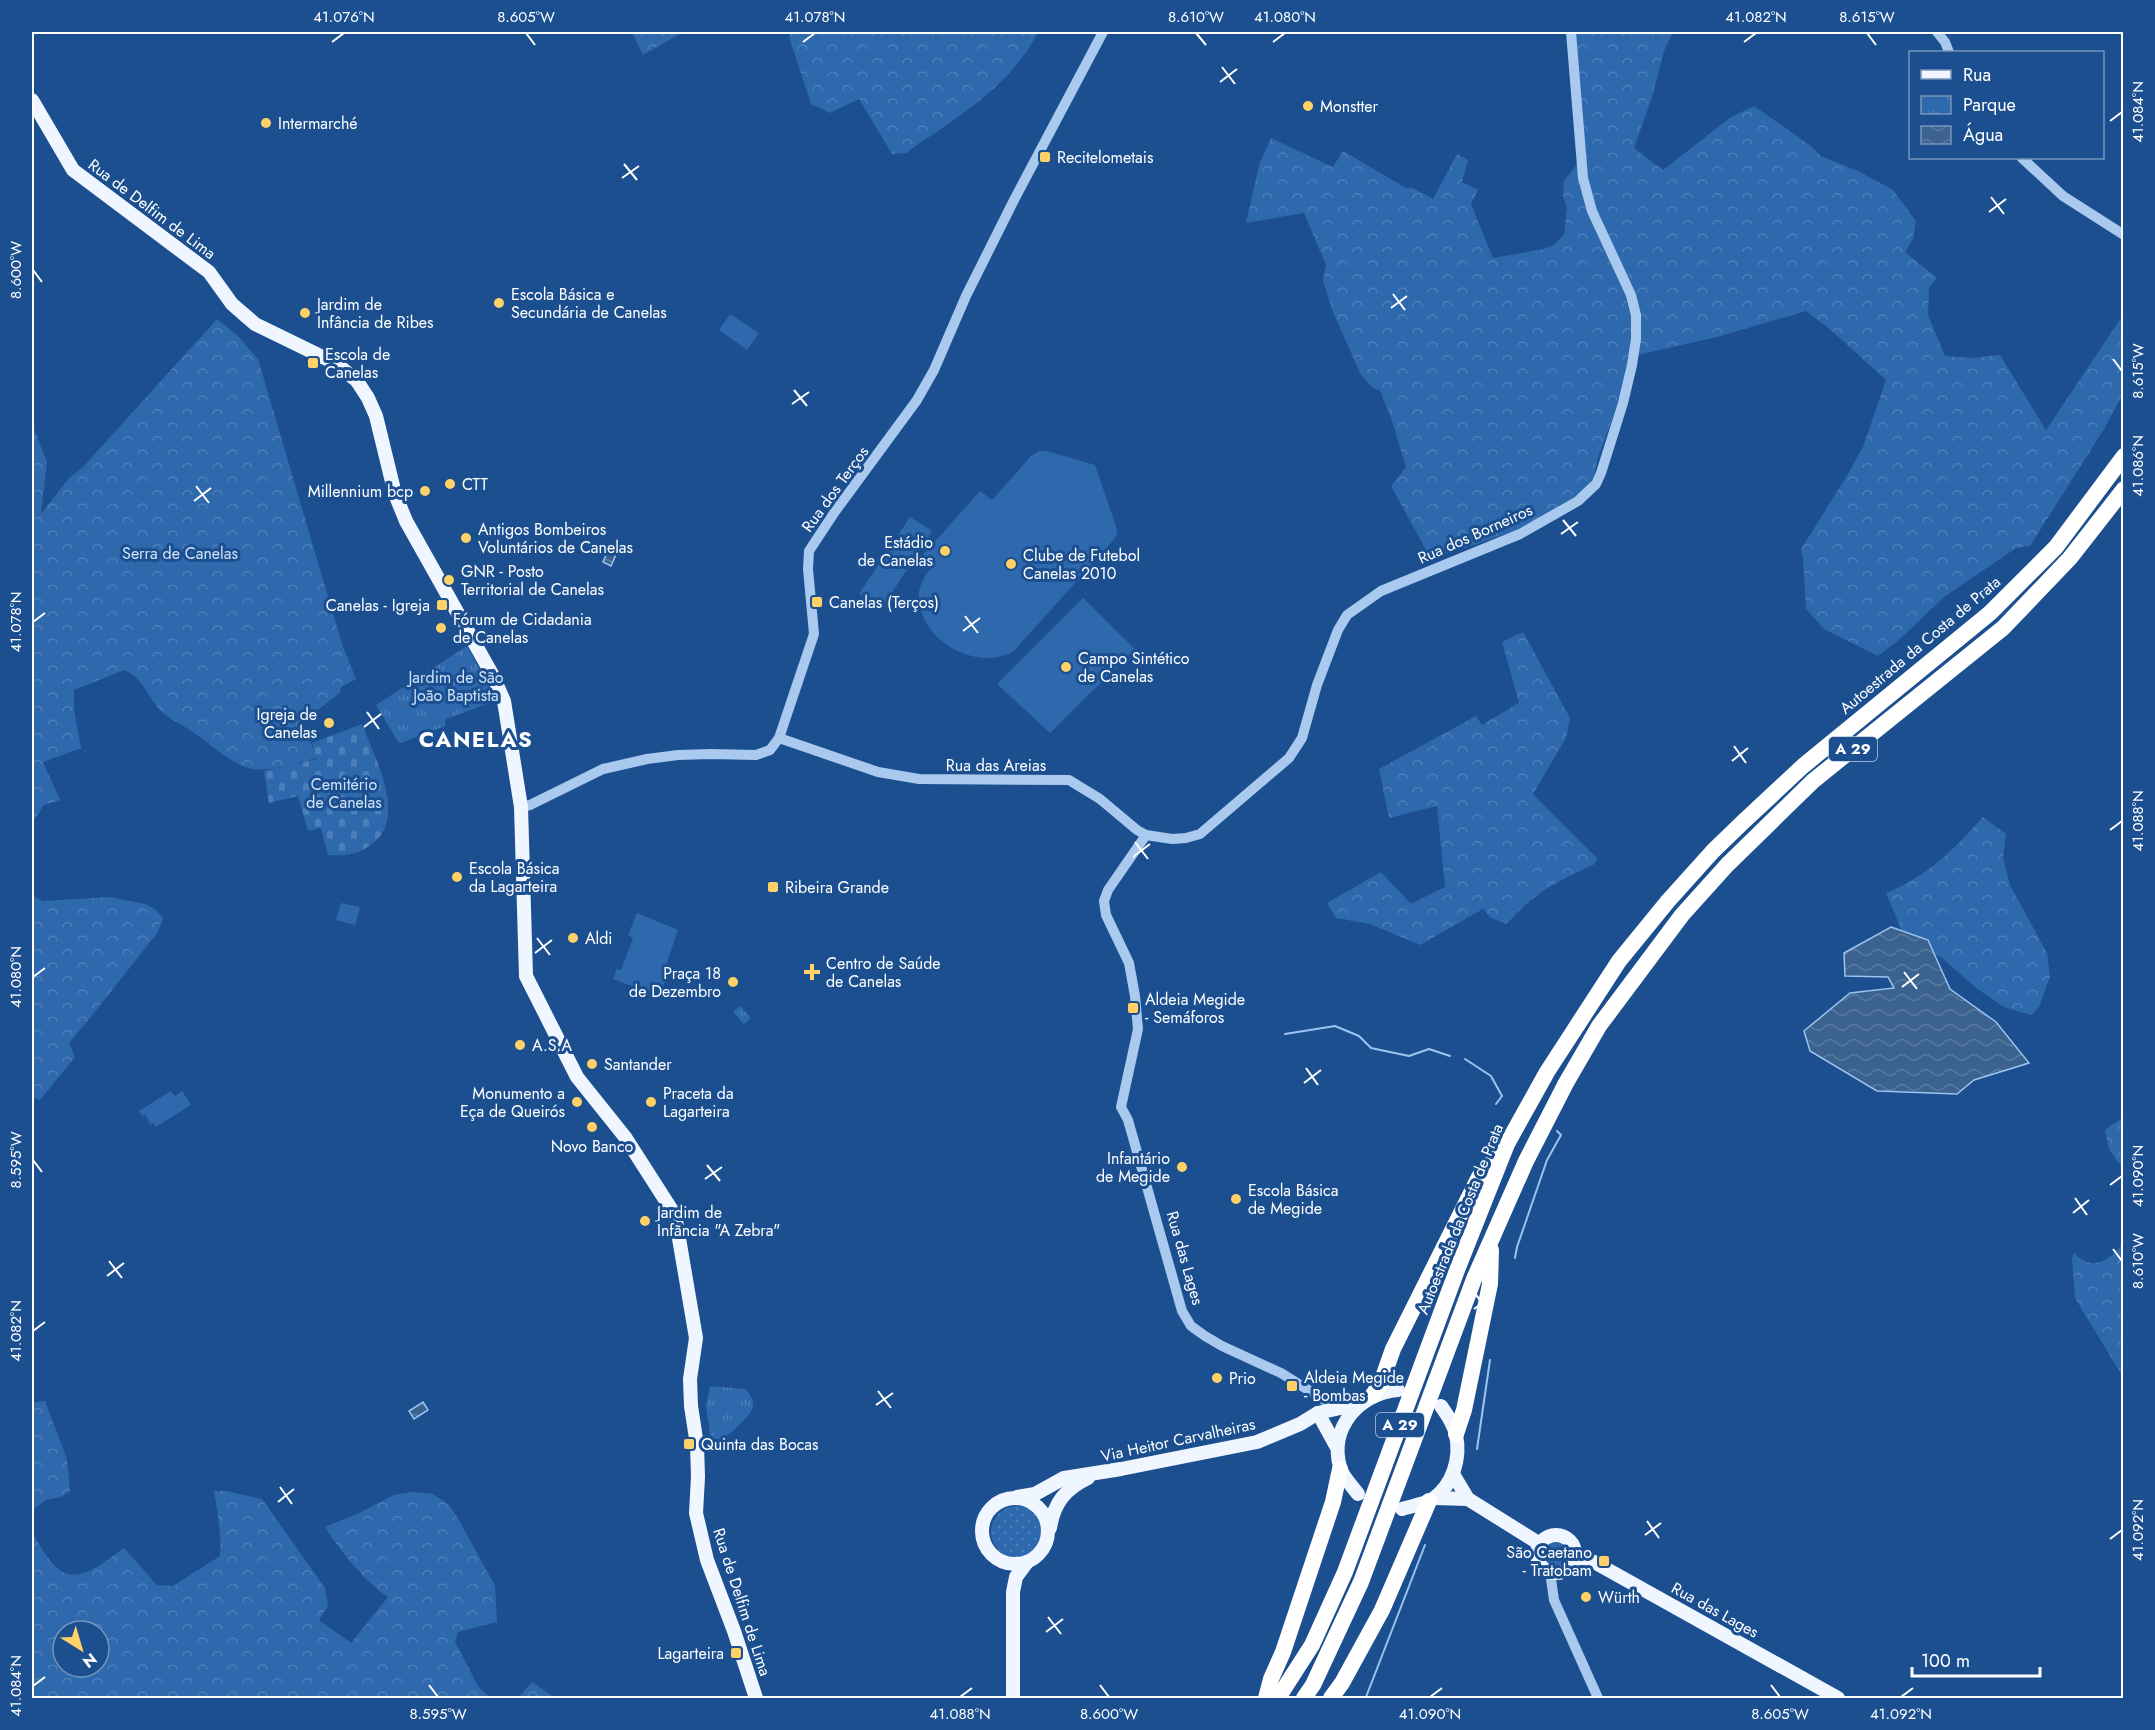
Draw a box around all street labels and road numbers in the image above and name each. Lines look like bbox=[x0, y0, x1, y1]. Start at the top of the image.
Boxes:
street label: Rua de Delfim de Lima bbox=[83, 153, 221, 265]
street label: Rua dos Terços bbox=[796, 441, 874, 537]
street label: Rua dos Borneiros bbox=[1414, 498, 1536, 570]
street label: Autoestrada da Costa de Prata bbox=[1834, 571, 2006, 719]
road number: A 29 bbox=[1829, 737, 1877, 761]
street label: Rua das Areias bbox=[946, 754, 1046, 777]
street label: Autoestrada da Costa de Prata bbox=[1411, 1120, 1509, 1318]
street label: Rua das Lages bbox=[1161, 1208, 1209, 1308]
street label: Via Heitor Carvalheiras bbox=[1099, 1412, 1257, 1468]
road number: A 29 bbox=[1376, 1413, 1424, 1437]
street label: Rua de Delfim de Lima bbox=[707, 1525, 777, 1679]
street label: Rua das Lages bbox=[1667, 1577, 1763, 1643]

